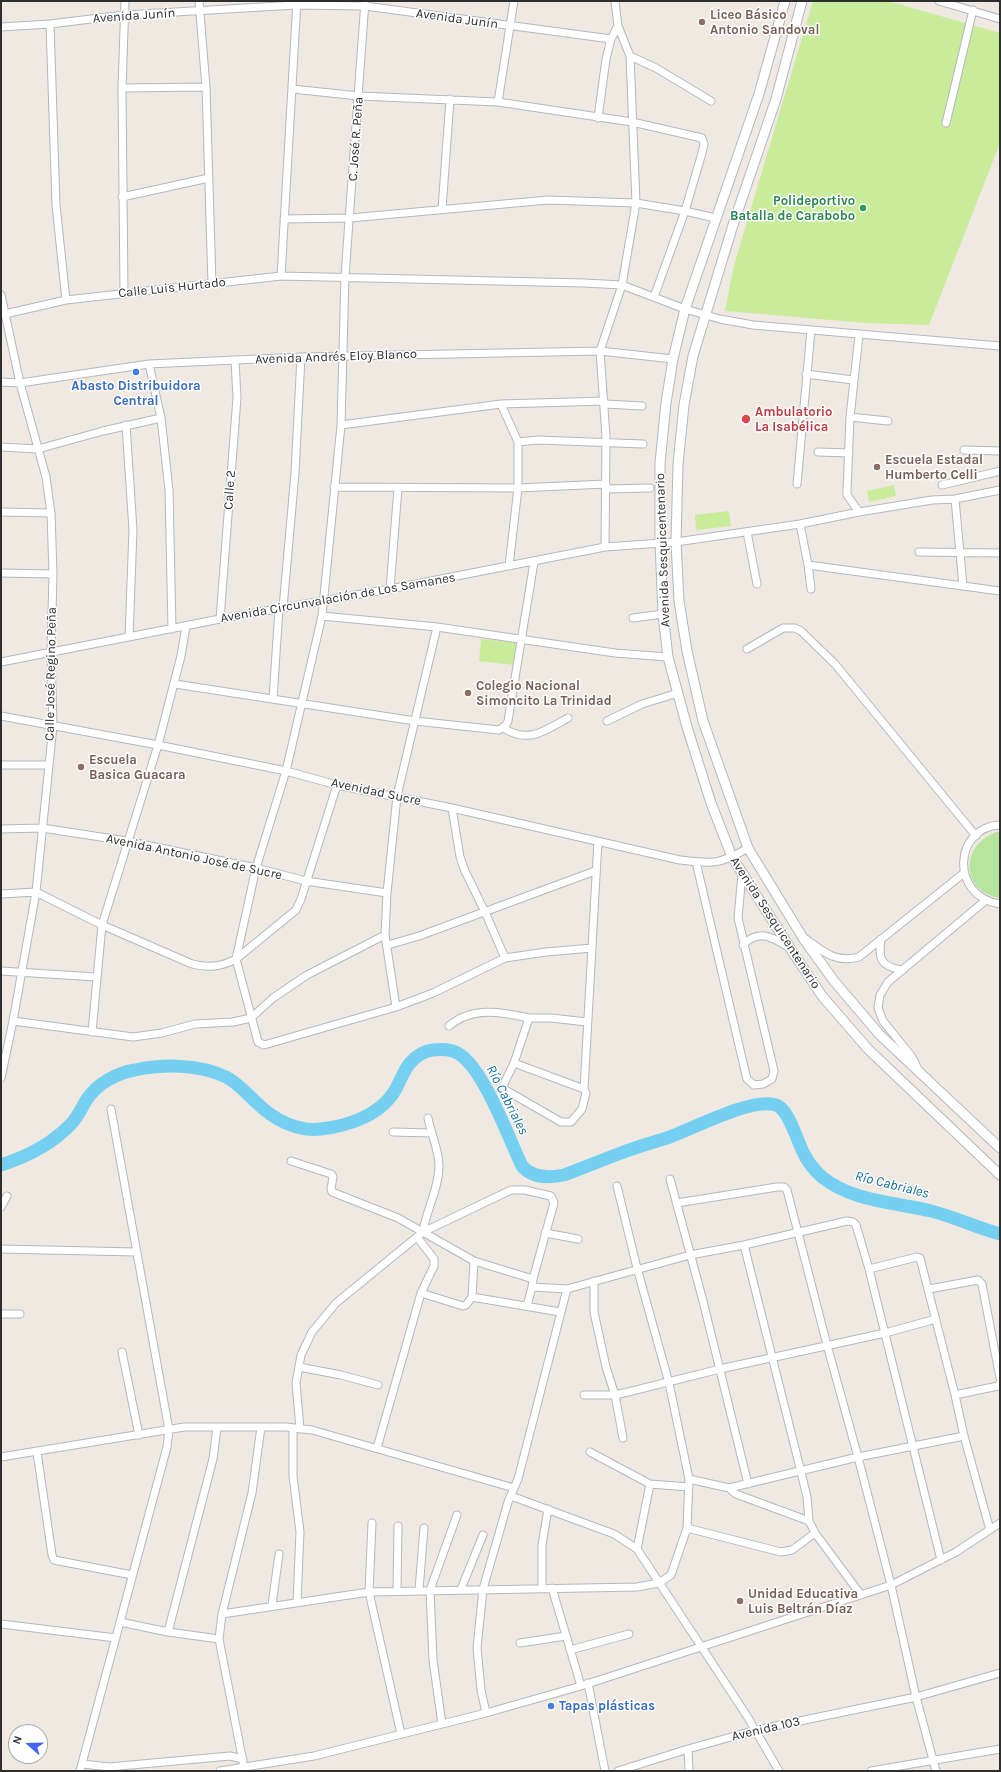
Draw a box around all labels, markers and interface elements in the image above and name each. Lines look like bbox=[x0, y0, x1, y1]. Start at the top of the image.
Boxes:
street label: Avenida Junín bbox=[92, 5, 176, 27]
street label: Avenida Junín bbox=[415, 6, 499, 32]
place label: Liceo Básico Antonio Sandoval bbox=[710, 7, 819, 38]
marker: Liceo Básico Antonio Sandoval bbox=[697, 17, 707, 27]
street label: C. José R. Peña bbox=[345, 96, 367, 182]
place label: Polideportivo Batalla de Carabobo bbox=[730, 193, 855, 224]
marker: Polideportivo Batalla de Carabobo bbox=[858, 203, 868, 213]
street label: Calle Luis Hurtado bbox=[117, 275, 227, 301]
street label: Avenida Andrés Eloy Blanco bbox=[255, 346, 417, 368]
marker: Abasto Distribuidora Central bbox=[131, 367, 141, 377]
place label: Abasto Distribuidora Central bbox=[71, 378, 201, 409]
place label: Ambulatorio La Isabélica bbox=[755, 404, 832, 435]
marker: Ambulatorio La Isabélica bbox=[740, 413, 752, 425]
place label: Escuela Estadal Humberto Celli bbox=[885, 452, 983, 483]
marker: Escuela Estadal Humberto Celli bbox=[872, 462, 882, 472]
street label: Calle 2 bbox=[221, 470, 239, 510]
street label: Avenida Sesquicentenario bbox=[653, 473, 673, 627]
street label: Avenida Circunvalación de Los Samanes bbox=[219, 570, 457, 626]
street label: Calle José Regino Peña bbox=[42, 607, 60, 741]
place label: Colegio Nacional Simoncito La Trinidad bbox=[476, 678, 612, 709]
marker: Colegio Nacional Simoncito La Trinidad bbox=[463, 688, 473, 698]
place label: Escuela Basica Guacara bbox=[89, 752, 186, 783]
marker: Escuela Basica Guacara bbox=[76, 762, 86, 772]
street label: Avenidad Sucre bbox=[330, 775, 422, 809]
street label: Avenida Antonio José de Sucre bbox=[105, 831, 283, 883]
street label: Avenida Sesquicentenario bbox=[726, 854, 824, 992]
water label: Río Cabriales bbox=[482, 1062, 532, 1138]
water label: Río Cabriales bbox=[853, 1168, 931, 1202]
place label: Unidad Educativa Luis Beltrán Díaz bbox=[748, 1586, 858, 1617]
marker: Unidad Educativa Luis Beltrán Díaz bbox=[735, 1596, 745, 1606]
place label: Tapas plásticas bbox=[559, 1698, 655, 1714]
marker: Tapas plásticas bbox=[546, 1701, 556, 1711]
street label: Avenida 103 bbox=[730, 1714, 802, 1744]
north arrow bbox=[8, 1724, 48, 1764]
text: N bbox=[10, 1734, 25, 1746]

